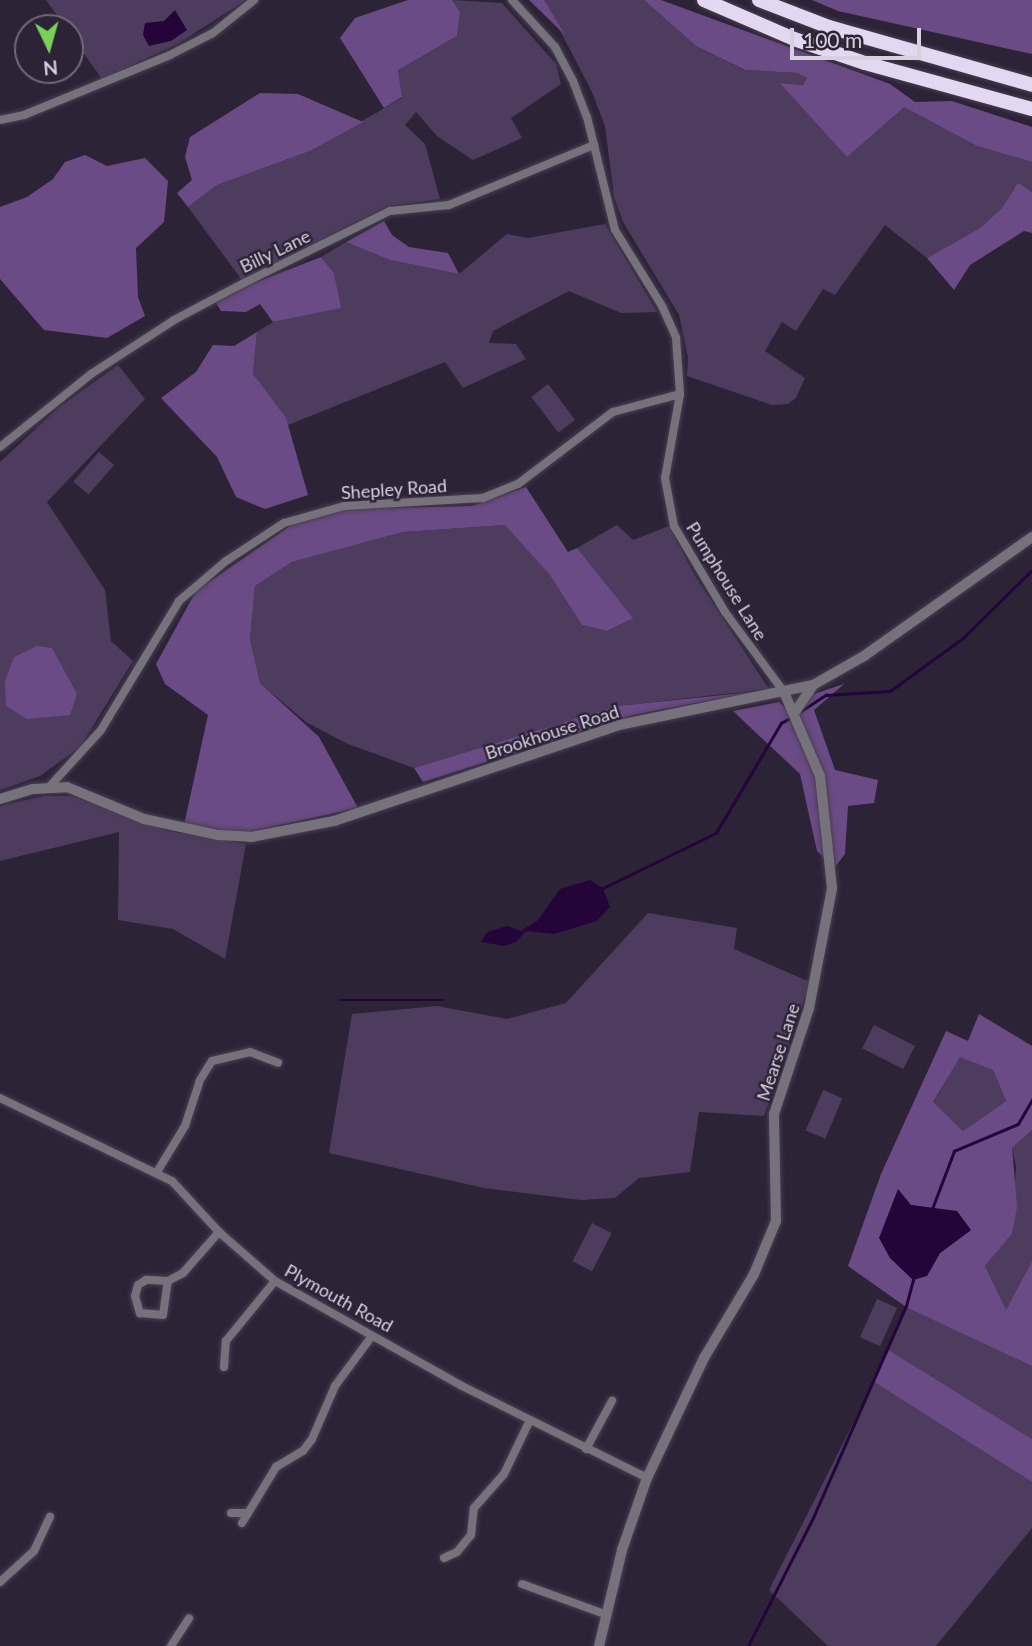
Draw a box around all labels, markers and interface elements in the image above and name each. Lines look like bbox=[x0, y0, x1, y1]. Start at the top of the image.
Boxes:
north arrow bbox=[14, 14, 84, 84]
scale bar bbox=[794, 14, 925, 58]
text: 100 m bbox=[803, 27, 862, 52]
text: N bbox=[42, 56, 59, 81]
street label: Billy Lane bbox=[236, 225, 314, 277]
street label: Shepley Road bbox=[340, 475, 448, 503]
street label: Pumphouse Lane bbox=[682, 518, 772, 644]
street label: Brookhouse Road bbox=[482, 700, 622, 764]
street label: Mearse Lane bbox=[752, 1001, 804, 1103]
street label: Plymouth Road bbox=[281, 1259, 397, 1337]

